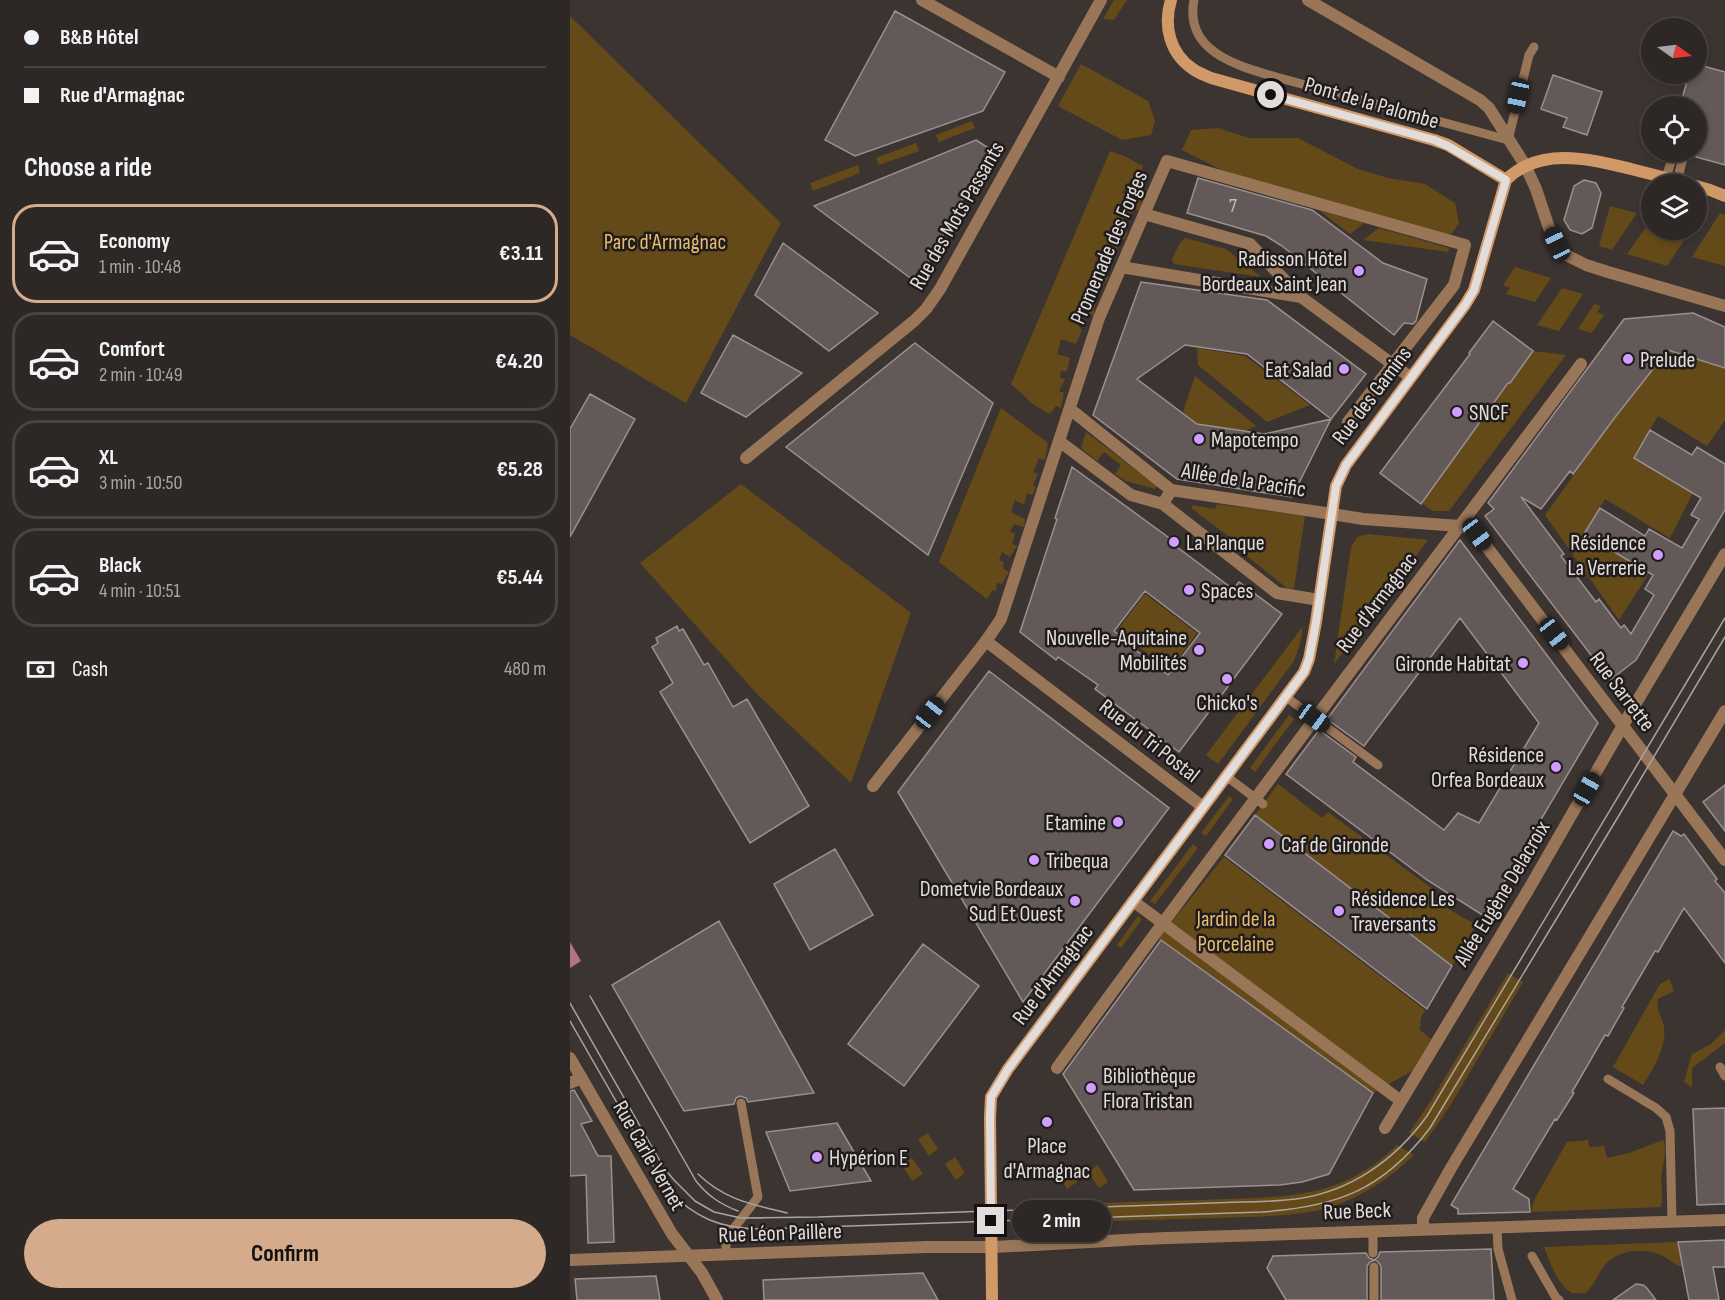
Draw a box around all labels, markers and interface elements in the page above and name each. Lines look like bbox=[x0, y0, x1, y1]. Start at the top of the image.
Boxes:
north arrow bbox=[1641, 18, 1707, 84]
map controls bbox=[1641, 18, 1707, 240]
text: B&B Hôtel bbox=[60, 24, 138, 51]
street label: Pont de la Palombe bbox=[1301, 71, 1442, 136]
car bbox=[1505, 77, 1531, 115]
route start bbox=[1257, 81, 1284, 108]
text: Rue d'Armagnac bbox=[60, 82, 185, 109]
button: locate bbox=[1641, 96, 1707, 162]
street label: Rue des Mots Passants bbox=[904, 137, 1011, 295]
text: Choose a ride bbox=[24, 152, 152, 184]
street label: Promenade des Forges bbox=[1065, 167, 1154, 329]
button: layers bbox=[1641, 174, 1707, 240]
house number: 7 bbox=[1229, 194, 1237, 218]
car bbox=[1541, 224, 1573, 264]
icon: car bbox=[27, 227, 81, 281]
text: Economy bbox=[99, 228, 170, 255]
park label: Parc d'Armagnac bbox=[604, 229, 726, 256]
text: €3.11 bbox=[499, 240, 543, 267]
place label: Radisson Hôtel Bordeaux Saint Jean bbox=[1202, 246, 1347, 298]
text: 1 min · 10:48 bbox=[99, 255, 181, 279]
marker: Radisson Hôtel Bordeaux Saint Jean bbox=[1352, 264, 1366, 278]
icon: car bbox=[27, 335, 81, 389]
text: Comfort bbox=[99, 336, 165, 363]
street label: Rue des Gamins bbox=[1327, 341, 1418, 450]
place label: Prelude bbox=[1640, 347, 1695, 374]
text: €4.20 bbox=[495, 348, 543, 375]
marker: Prelude bbox=[1621, 352, 1635, 366]
place label: Eat Salad bbox=[1265, 357, 1332, 384]
marker: Eat Salad bbox=[1337, 362, 1351, 376]
text: 2 min · 10:49 bbox=[99, 363, 183, 387]
place label: SNCF bbox=[1469, 400, 1509, 427]
marker: SNCF bbox=[1450, 405, 1464, 419]
place label: Mapotempo bbox=[1211, 427, 1299, 454]
marker: Mapotempo bbox=[1192, 432, 1206, 446]
icon: car bbox=[27, 443, 81, 497]
text: XL bbox=[99, 444, 118, 471]
text: €5.28 bbox=[496, 456, 543, 483]
street label: Allée de la Pacific bbox=[1179, 457, 1308, 504]
text: 3 min · 10:50 bbox=[99, 471, 182, 495]
car bbox=[1459, 514, 1495, 554]
place label: La Planque bbox=[1186, 530, 1265, 557]
place label: Résidence La Verrerie bbox=[1567, 530, 1646, 582]
marker: La Planque bbox=[1167, 535, 1181, 549]
street label: Rue d'Armagnac bbox=[1331, 547, 1424, 658]
marker: Résidence La Verrerie bbox=[1651, 548, 1665, 562]
icon: car bbox=[27, 551, 81, 605]
text: Black bbox=[99, 552, 141, 579]
text: €5.44 bbox=[496, 564, 543, 591]
place label: Spaces bbox=[1201, 578, 1254, 605]
text: 4 min · 10:51 bbox=[99, 579, 180, 603]
marker: Spaces bbox=[1182, 583, 1196, 597]
car bbox=[1536, 614, 1572, 654]
place label: Nouvelle-Aquitaine Mobilités bbox=[1046, 625, 1187, 677]
marker: Nouvelle-Aquitaine Mobilités bbox=[1192, 643, 1206, 657]
street label: Rue Sarrette bbox=[1583, 647, 1660, 737]
place label: Gironde Habitat bbox=[1395, 651, 1511, 678]
icon: cash bbox=[24, 653, 57, 686]
text: Cash bbox=[72, 656, 108, 683]
marker: Gironde Habitat bbox=[1516, 656, 1530, 670]
text: 480 m bbox=[504, 657, 546, 681]
marker: Chicko's bbox=[1220, 672, 1234, 686]
place label: Chicko's bbox=[1196, 690, 1258, 717]
car bbox=[912, 693, 948, 733]
street label: Rue du Tri Postal bbox=[1093, 694, 1205, 789]
car bbox=[1294, 700, 1334, 736]
place label: Résidence Orfea Bordeaux bbox=[1431, 742, 1545, 794]
marker: Résidence Orfea Bordeaux bbox=[1549, 760, 1563, 774]
car bbox=[1570, 769, 1604, 809]
place label: Etamine bbox=[1045, 810, 1106, 837]
marker: Etamine bbox=[1111, 815, 1125, 829]
street label: Allée Eugène Delacroix bbox=[1448, 815, 1557, 972]
place label: Caf de Gironde bbox=[1281, 832, 1389, 859]
marker: Caf de Gironde bbox=[1262, 837, 1276, 851]
place label: Tribequa bbox=[1046, 848, 1109, 875]
marker: Tribequa bbox=[1027, 853, 1041, 867]
place label: Dometvie Bordeaux Sud Et Ouest bbox=[920, 876, 1064, 928]
place label: Résidence Les Traversants bbox=[1351, 886, 1455, 938]
marker: Dometvie Bordeaux Sud Et Ouest bbox=[1068, 894, 1082, 908]
marker: Résidence Les Traversants bbox=[1332, 904, 1346, 918]
park label: Jardin de la Porcelaine bbox=[1195, 906, 1276, 958]
street label: Rue d'Armagnac bbox=[1007, 919, 1100, 1030]
place label: Bibliothèque Flora Tristan bbox=[1103, 1063, 1196, 1115]
marker: Bibliothèque Flora Tristan bbox=[1084, 1081, 1098, 1095]
street label: Rue Carle Vernet bbox=[606, 1096, 691, 1216]
marker: Place d'Armagnac bbox=[1040, 1115, 1054, 1129]
place label: Place d'Armagnac bbox=[1004, 1133, 1090, 1185]
place label: Hypérion E bbox=[829, 1145, 908, 1172]
marker: Hypérion E bbox=[810, 1150, 824, 1164]
street label: Rue Beck bbox=[1323, 1197, 1392, 1226]
callout: 2 min bbox=[1012, 1200, 1111, 1242]
route end bbox=[977, 1207, 1004, 1234]
text: 2 min bbox=[1042, 1209, 1081, 1233]
street label: Rue Léon Paillère bbox=[718, 1218, 842, 1249]
button: Confirm bbox=[24, 1219, 546, 1288]

